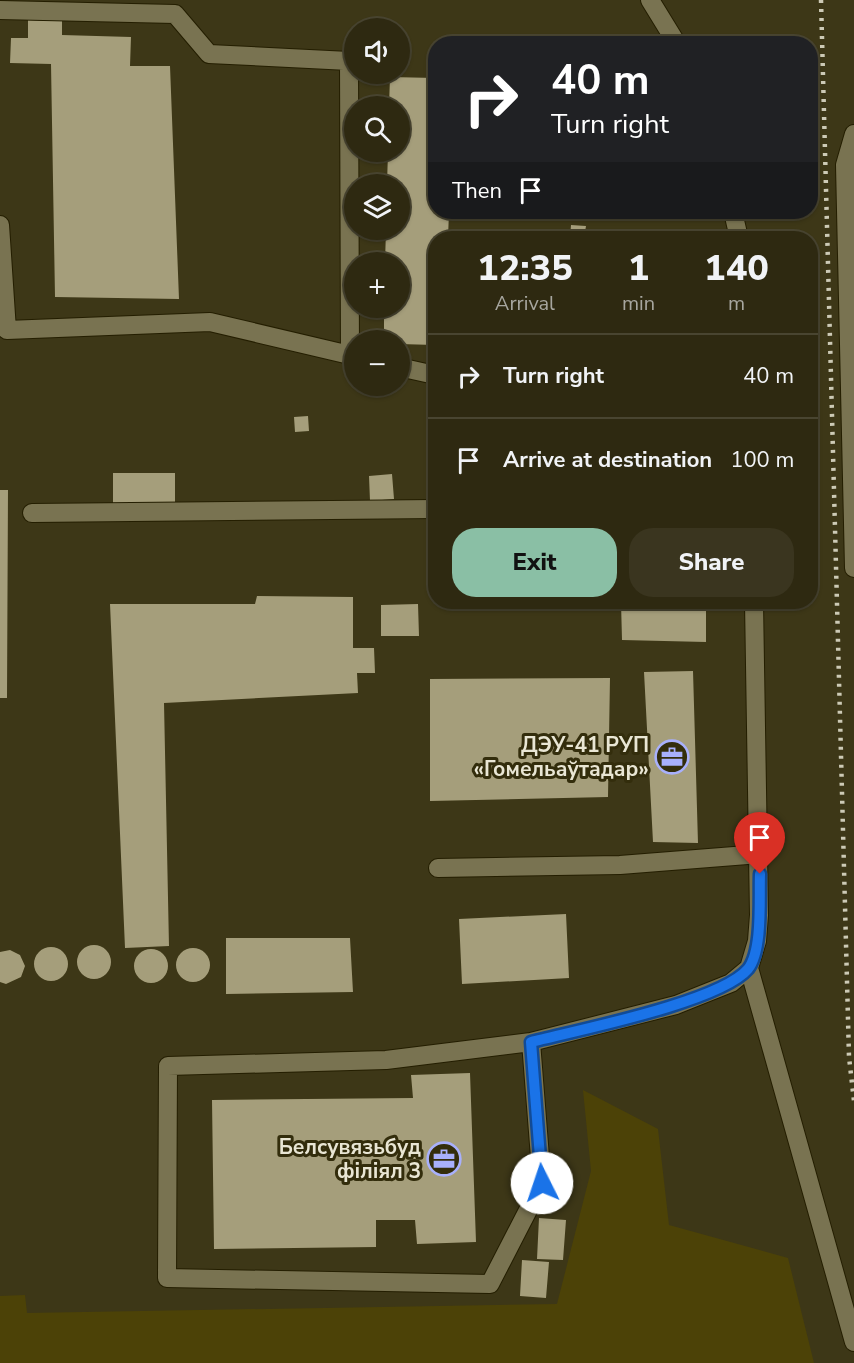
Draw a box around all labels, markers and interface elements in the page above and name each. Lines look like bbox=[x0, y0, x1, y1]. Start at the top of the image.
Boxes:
map controls bbox=[344, 18, 410, 396]
button: sound bbox=[344, 18, 410, 84]
text: 40 m bbox=[551, 52, 650, 109]
icon: right bbox=[452, 60, 530, 138]
button: search bbox=[344, 96, 410, 162]
text: Turn right bbox=[551, 106, 669, 143]
button: layers bbox=[344, 174, 410, 240]
icon: arrive bbox=[514, 174, 547, 207]
text: Then bbox=[452, 176, 502, 206]
text: 12:35 bbox=[477, 244, 573, 293]
text: 1 bbox=[628, 244, 649, 293]
text: 140 bbox=[704, 244, 769, 293]
button: + bbox=[344, 252, 410, 318]
text: Arrival bbox=[495, 290, 555, 317]
text: min bbox=[622, 290, 655, 317]
text: m bbox=[728, 290, 745, 317]
button: − bbox=[344, 330, 410, 396]
icon: right bbox=[452, 360, 485, 393]
text: Turn right bbox=[503, 361, 604, 391]
text: 40 m bbox=[743, 361, 794, 391]
icon: arrive bbox=[452, 444, 485, 477]
text: Arrive at destination bbox=[503, 445, 712, 475]
text: 100 m bbox=[730, 445, 794, 475]
button: Exit bbox=[452, 528, 617, 597]
button: Share bbox=[629, 528, 794, 597]
place label: ДЭУ-41 РУП «Гомельаўтадар» bbox=[474, 731, 649, 783]
office icon: ДЭУ-41 РУП «Гомельаўтадар» bbox=[654, 739, 690, 775]
pin bbox=[734, 812, 785, 874]
icon: arrive bbox=[743, 821, 776, 854]
place label: Белсувязьбуд філіял 3 bbox=[279, 1133, 421, 1185]
office icon: Белсувязьбуд філіял 3 bbox=[426, 1141, 462, 1177]
position arrow bbox=[510, 1151, 574, 1215]

